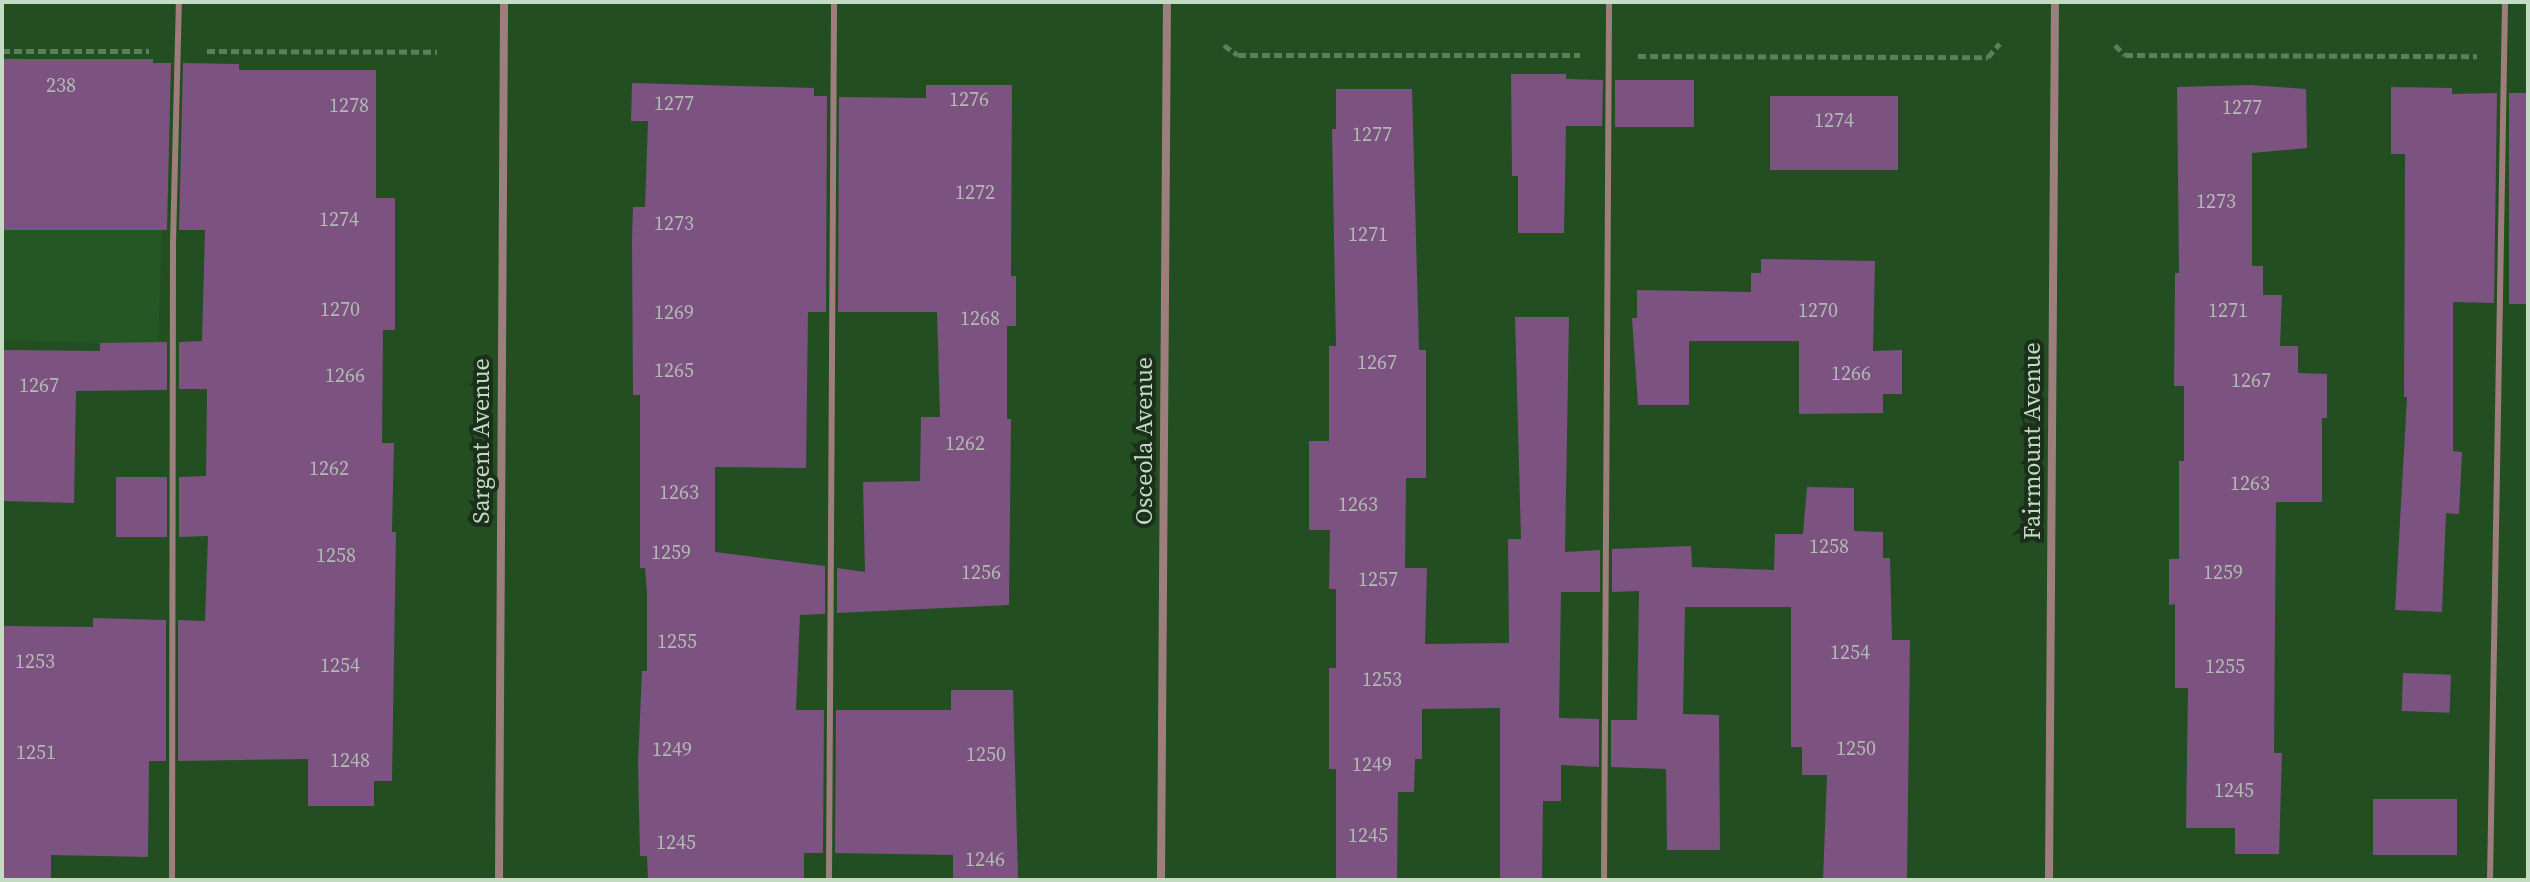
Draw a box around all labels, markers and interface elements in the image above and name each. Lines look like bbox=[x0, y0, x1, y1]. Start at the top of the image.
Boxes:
house number: 238 bbox=[46, 73, 76, 97]
house number: 1276 bbox=[949, 87, 989, 111]
house number: 1277 bbox=[654, 91, 694, 115]
house number: 1278 bbox=[329, 93, 369, 117]
house number: 1277 bbox=[2222, 95, 2262, 119]
house number: 1274 bbox=[1814, 108, 1854, 132]
house number: 1277 bbox=[1352, 122, 1392, 146]
house number: 1272 bbox=[955, 180, 995, 204]
house number: 1273 bbox=[2196, 189, 2236, 213]
house number: 1274 bbox=[319, 207, 359, 231]
house number: 1273 bbox=[654, 211, 694, 235]
house number: 1271 bbox=[1348, 222, 1388, 246]
house number: 1270 bbox=[320, 297, 360, 321]
house number: 1270 bbox=[1798, 298, 1838, 322]
house number: 1271 bbox=[2208, 298, 2248, 322]
house number: 1269 bbox=[654, 300, 694, 324]
house number: 1268 bbox=[960, 306, 1000, 330]
street label: Fairmount Avenue bbox=[2018, 342, 2046, 540]
house number: 1267 bbox=[1357, 350, 1397, 374]
street label: Osceola Avenue bbox=[1130, 357, 1158, 525]
street label: Sargent Avenue bbox=[467, 358, 495, 524]
house number: 1265 bbox=[654, 358, 694, 382]
house number: 1266 bbox=[1831, 361, 1871, 385]
house number: 1266 bbox=[325, 363, 365, 387]
house number: 1267 bbox=[2231, 368, 2271, 392]
house number: 1267 bbox=[19, 373, 59, 397]
house number: 1262 bbox=[945, 431, 985, 455]
house number: 1262 bbox=[309, 456, 349, 480]
house number: 1263 bbox=[2230, 471, 2270, 495]
house number: 1263 bbox=[659, 480, 699, 504]
house number: 1263 bbox=[1338, 492, 1378, 516]
house number: 1258 bbox=[1809, 534, 1849, 558]
house number: 1259 bbox=[651, 540, 691, 564]
house number: 1258 bbox=[316, 543, 356, 567]
house number: 1256 bbox=[961, 560, 1001, 584]
house number: 1259 bbox=[2203, 560, 2243, 584]
house number: 1257 bbox=[1358, 567, 1398, 591]
house number: 1255 bbox=[657, 629, 697, 653]
house number: 1254 bbox=[1830, 640, 1870, 664]
house number: 1253 bbox=[15, 649, 55, 673]
house number: 1254 bbox=[320, 653, 360, 677]
house number: 1255 bbox=[2205, 654, 2245, 678]
house number: 1253 bbox=[1362, 667, 1402, 691]
house number: 1250 bbox=[1836, 736, 1876, 760]
house number: 1249 bbox=[652, 737, 692, 761]
house number: 1251 bbox=[16, 740, 56, 764]
house number: 1250 bbox=[966, 742, 1006, 766]
house number: 1248 bbox=[330, 748, 370, 772]
house number: 1249 bbox=[1352, 752, 1392, 776]
house number: 1245 bbox=[2214, 778, 2254, 802]
house number: 1245 bbox=[1348, 823, 1388, 847]
house number: 1245 bbox=[656, 830, 696, 854]
house number: 1246 bbox=[965, 847, 1005, 871]

